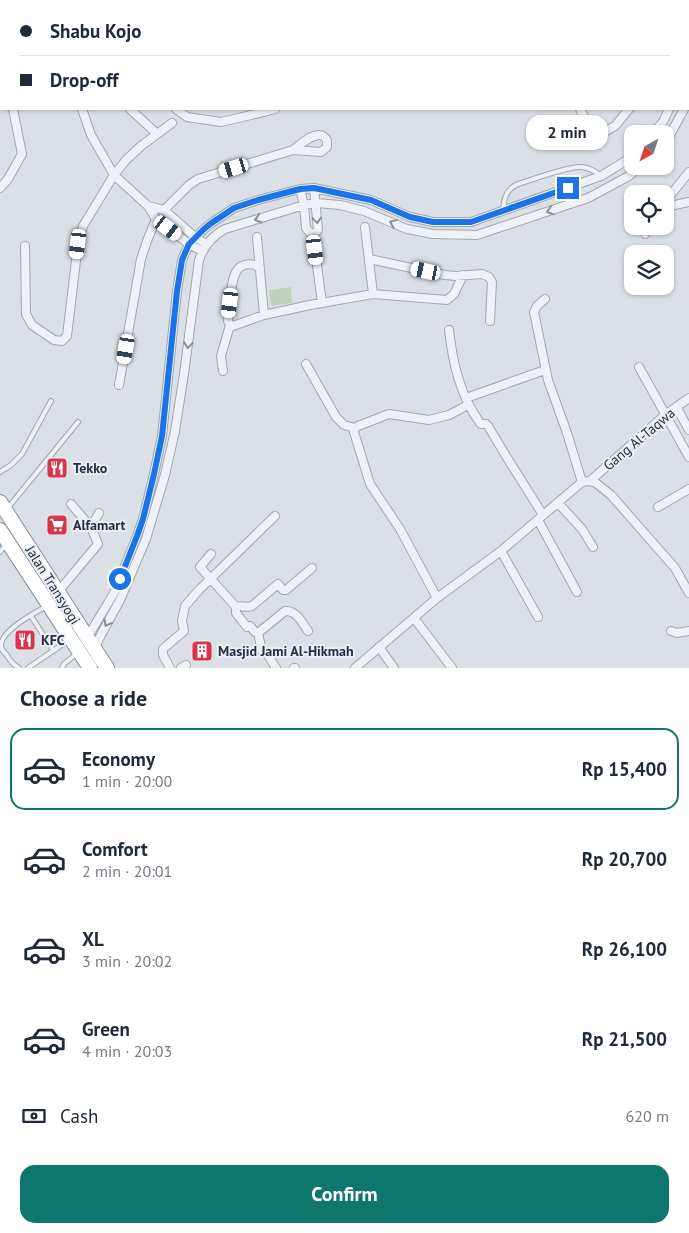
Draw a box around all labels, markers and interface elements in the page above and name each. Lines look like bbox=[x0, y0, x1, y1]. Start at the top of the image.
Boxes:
text: Shabu Kojo bbox=[50, 19, 141, 43]
text: Drop-off bbox=[50, 68, 118, 92]
callout: 2 min bbox=[527, 116, 609, 150]
text: 2 min bbox=[547, 122, 587, 142]
north arrow bbox=[624, 125, 674, 175]
map controls bbox=[624, 125, 674, 295]
car bbox=[217, 156, 250, 180]
route end bbox=[557, 177, 579, 199]
button: locate bbox=[624, 185, 674, 235]
one-way arrow bbox=[547, 205, 555, 215]
car bbox=[151, 213, 184, 243]
one-way arrow bbox=[254, 213, 262, 223]
one-way arrow bbox=[312, 216, 323, 224]
one-way arrow bbox=[389, 219, 398, 230]
car bbox=[68, 228, 87, 260]
car bbox=[305, 234, 324, 266]
button: layers bbox=[624, 245, 674, 295]
car bbox=[409, 261, 442, 281]
car bbox=[220, 287, 239, 319]
car bbox=[116, 333, 135, 365]
one-way arrow bbox=[183, 342, 194, 350]
street label: Gang Al-Taqwa bbox=[599, 404, 679, 474]
restaurant icon: Tekko bbox=[45, 456, 69, 480]
place label: Tekko bbox=[73, 459, 108, 477]
supermarket icon: Alfamart bbox=[45, 513, 69, 537]
place label: Alfamart bbox=[73, 516, 126, 534]
street label: Jalan Transyogi bbox=[21, 541, 84, 628]
route start bbox=[109, 568, 131, 590]
one-way arrow bbox=[104, 618, 114, 627]
restaurant icon: KFC bbox=[13, 628, 37, 652]
place label: KFC bbox=[41, 631, 65, 649]
building icon: Masjid Jami Al-Hikmah bbox=[190, 639, 214, 663]
place label: Masjid Jami Al-Hikmah bbox=[218, 642, 354, 660]
text: Choose a ride bbox=[20, 684, 147, 712]
icon: car bbox=[22, 747, 67, 792]
text: Economy bbox=[82, 747, 155, 771]
text: Rp 15,400 bbox=[582, 757, 667, 781]
text: 1 min · 20:00 bbox=[82, 771, 172, 791]
icon: car bbox=[22, 837, 67, 882]
text: Comfort bbox=[82, 837, 148, 861]
text: Rp 20,700 bbox=[582, 847, 667, 871]
text: 2 min · 20:01 bbox=[82, 861, 172, 881]
icon: car bbox=[22, 927, 67, 972]
text: XL bbox=[82, 927, 104, 951]
text: Rp 26,100 bbox=[582, 937, 667, 961]
text: 3 min · 20:02 bbox=[82, 951, 172, 971]
icon: car bbox=[22, 1017, 67, 1062]
text: Green bbox=[82, 1017, 130, 1041]
text: Rp 21,500 bbox=[582, 1027, 667, 1051]
text: 4 min · 20:03 bbox=[82, 1041, 172, 1061]
icon: cash bbox=[20, 1102, 48, 1130]
text: Cash bbox=[60, 1104, 98, 1128]
text: 620 m bbox=[626, 1106, 669, 1126]
button: Confirm bbox=[20, 1165, 669, 1223]

